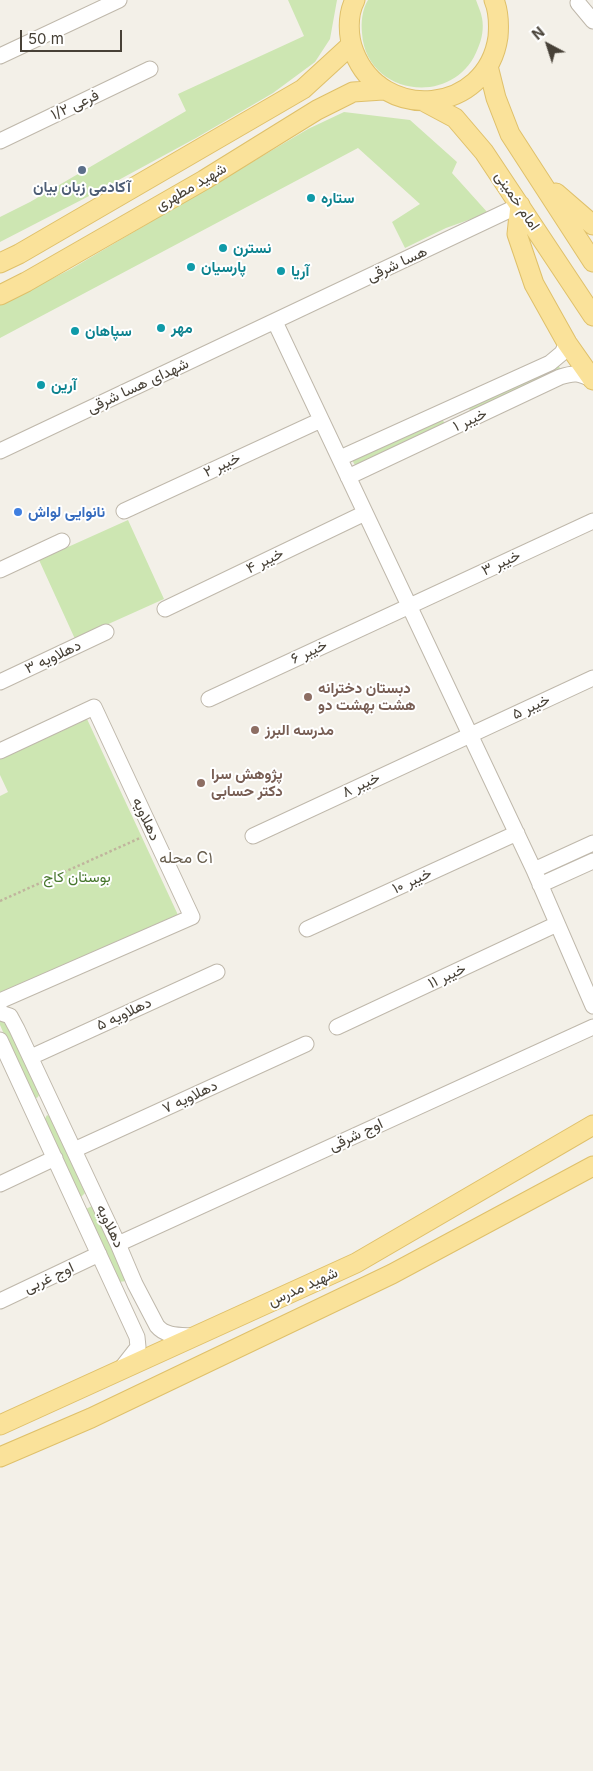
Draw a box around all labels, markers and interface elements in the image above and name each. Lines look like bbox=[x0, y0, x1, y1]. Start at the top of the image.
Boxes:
scale bar bbox=[22, 20, 125, 52]
north arrow bbox=[523, 20, 573, 70]
text: N bbox=[528, 23, 548, 43]
text: 50 m bbox=[28, 29, 64, 48]
street label: فرعی ۱/۲ bbox=[48, 86, 102, 124]
street label: شهید مطهری bbox=[152, 159, 230, 215]
marker: آکادمی زبان بیان bbox=[76, 164, 88, 176]
street label: امام خمینی bbox=[491, 168, 543, 234]
place label: آکادمی زبان بیان bbox=[33, 178, 131, 196]
place label: ستاره bbox=[321, 189, 354, 207]
marker: ستاره bbox=[305, 192, 317, 204]
place label: نسترن bbox=[233, 239, 271, 257]
marker: نسترن bbox=[217, 242, 229, 254]
street label: هسا شرقی bbox=[364, 242, 430, 286]
place label: پارسیان bbox=[201, 258, 246, 276]
marker: پارسیان bbox=[185, 261, 197, 273]
place label: آریا bbox=[291, 262, 309, 280]
marker: آریا bbox=[275, 265, 287, 277]
place label: مهر bbox=[171, 319, 193, 337]
place label: سپاهان bbox=[85, 322, 132, 340]
marker: مهر bbox=[155, 322, 167, 334]
marker: سپاهان bbox=[69, 325, 81, 337]
street label: شهدای هسا شرقی bbox=[84, 355, 192, 417]
place label: آرین bbox=[51, 376, 77, 394]
marker: آرین bbox=[35, 379, 47, 391]
street label: خیبر ۱ bbox=[450, 404, 490, 436]
street label: خیبر ۲ bbox=[201, 449, 243, 481]
place label: نانوایی لواش bbox=[28, 503, 105, 521]
marker: نانوایی لواش bbox=[12, 506, 24, 518]
street label: خیبر ۴ bbox=[243, 544, 287, 578]
street label: خیبر ۳ bbox=[479, 546, 523, 580]
street label: دهلاویه ۳ bbox=[22, 636, 84, 678]
street label: خیبر ۶ bbox=[288, 636, 330, 668]
place label: دبستان دخترانه هشت بهشت دو bbox=[318, 679, 416, 714]
street label: خیبر ۵ bbox=[509, 690, 553, 724]
marker: دبستان دخترانه هشت بهشت دو bbox=[302, 691, 314, 703]
place label: مدرسه البرز bbox=[265, 721, 334, 739]
marker: مدرسه البرز bbox=[249, 724, 261, 736]
place label: پژوهش سرا دکتر حسابی bbox=[211, 765, 283, 800]
street label: خیبر ۸ bbox=[339, 768, 383, 802]
marker: پژوهش سرا دکتر حسابی bbox=[195, 777, 207, 789]
street label: دهلاویه bbox=[128, 794, 164, 844]
district label: محله C۱ bbox=[159, 848, 213, 868]
street label: خیبر ۱۰ bbox=[389, 864, 435, 898]
park label: بوستان کاج bbox=[43, 868, 111, 886]
street label: خیبر ۱۱ bbox=[425, 960, 469, 992]
street label: دهلاویه ۵ bbox=[94, 993, 154, 1035]
street label: دهلاویه ۷ bbox=[160, 1076, 220, 1118]
street label: اوج شرقی bbox=[326, 1115, 386, 1155]
street label: دهلاویه bbox=[92, 1201, 128, 1251]
street label: اوج غربی bbox=[21, 1259, 77, 1297]
street label: شهید مدرس bbox=[265, 1264, 341, 1310]

